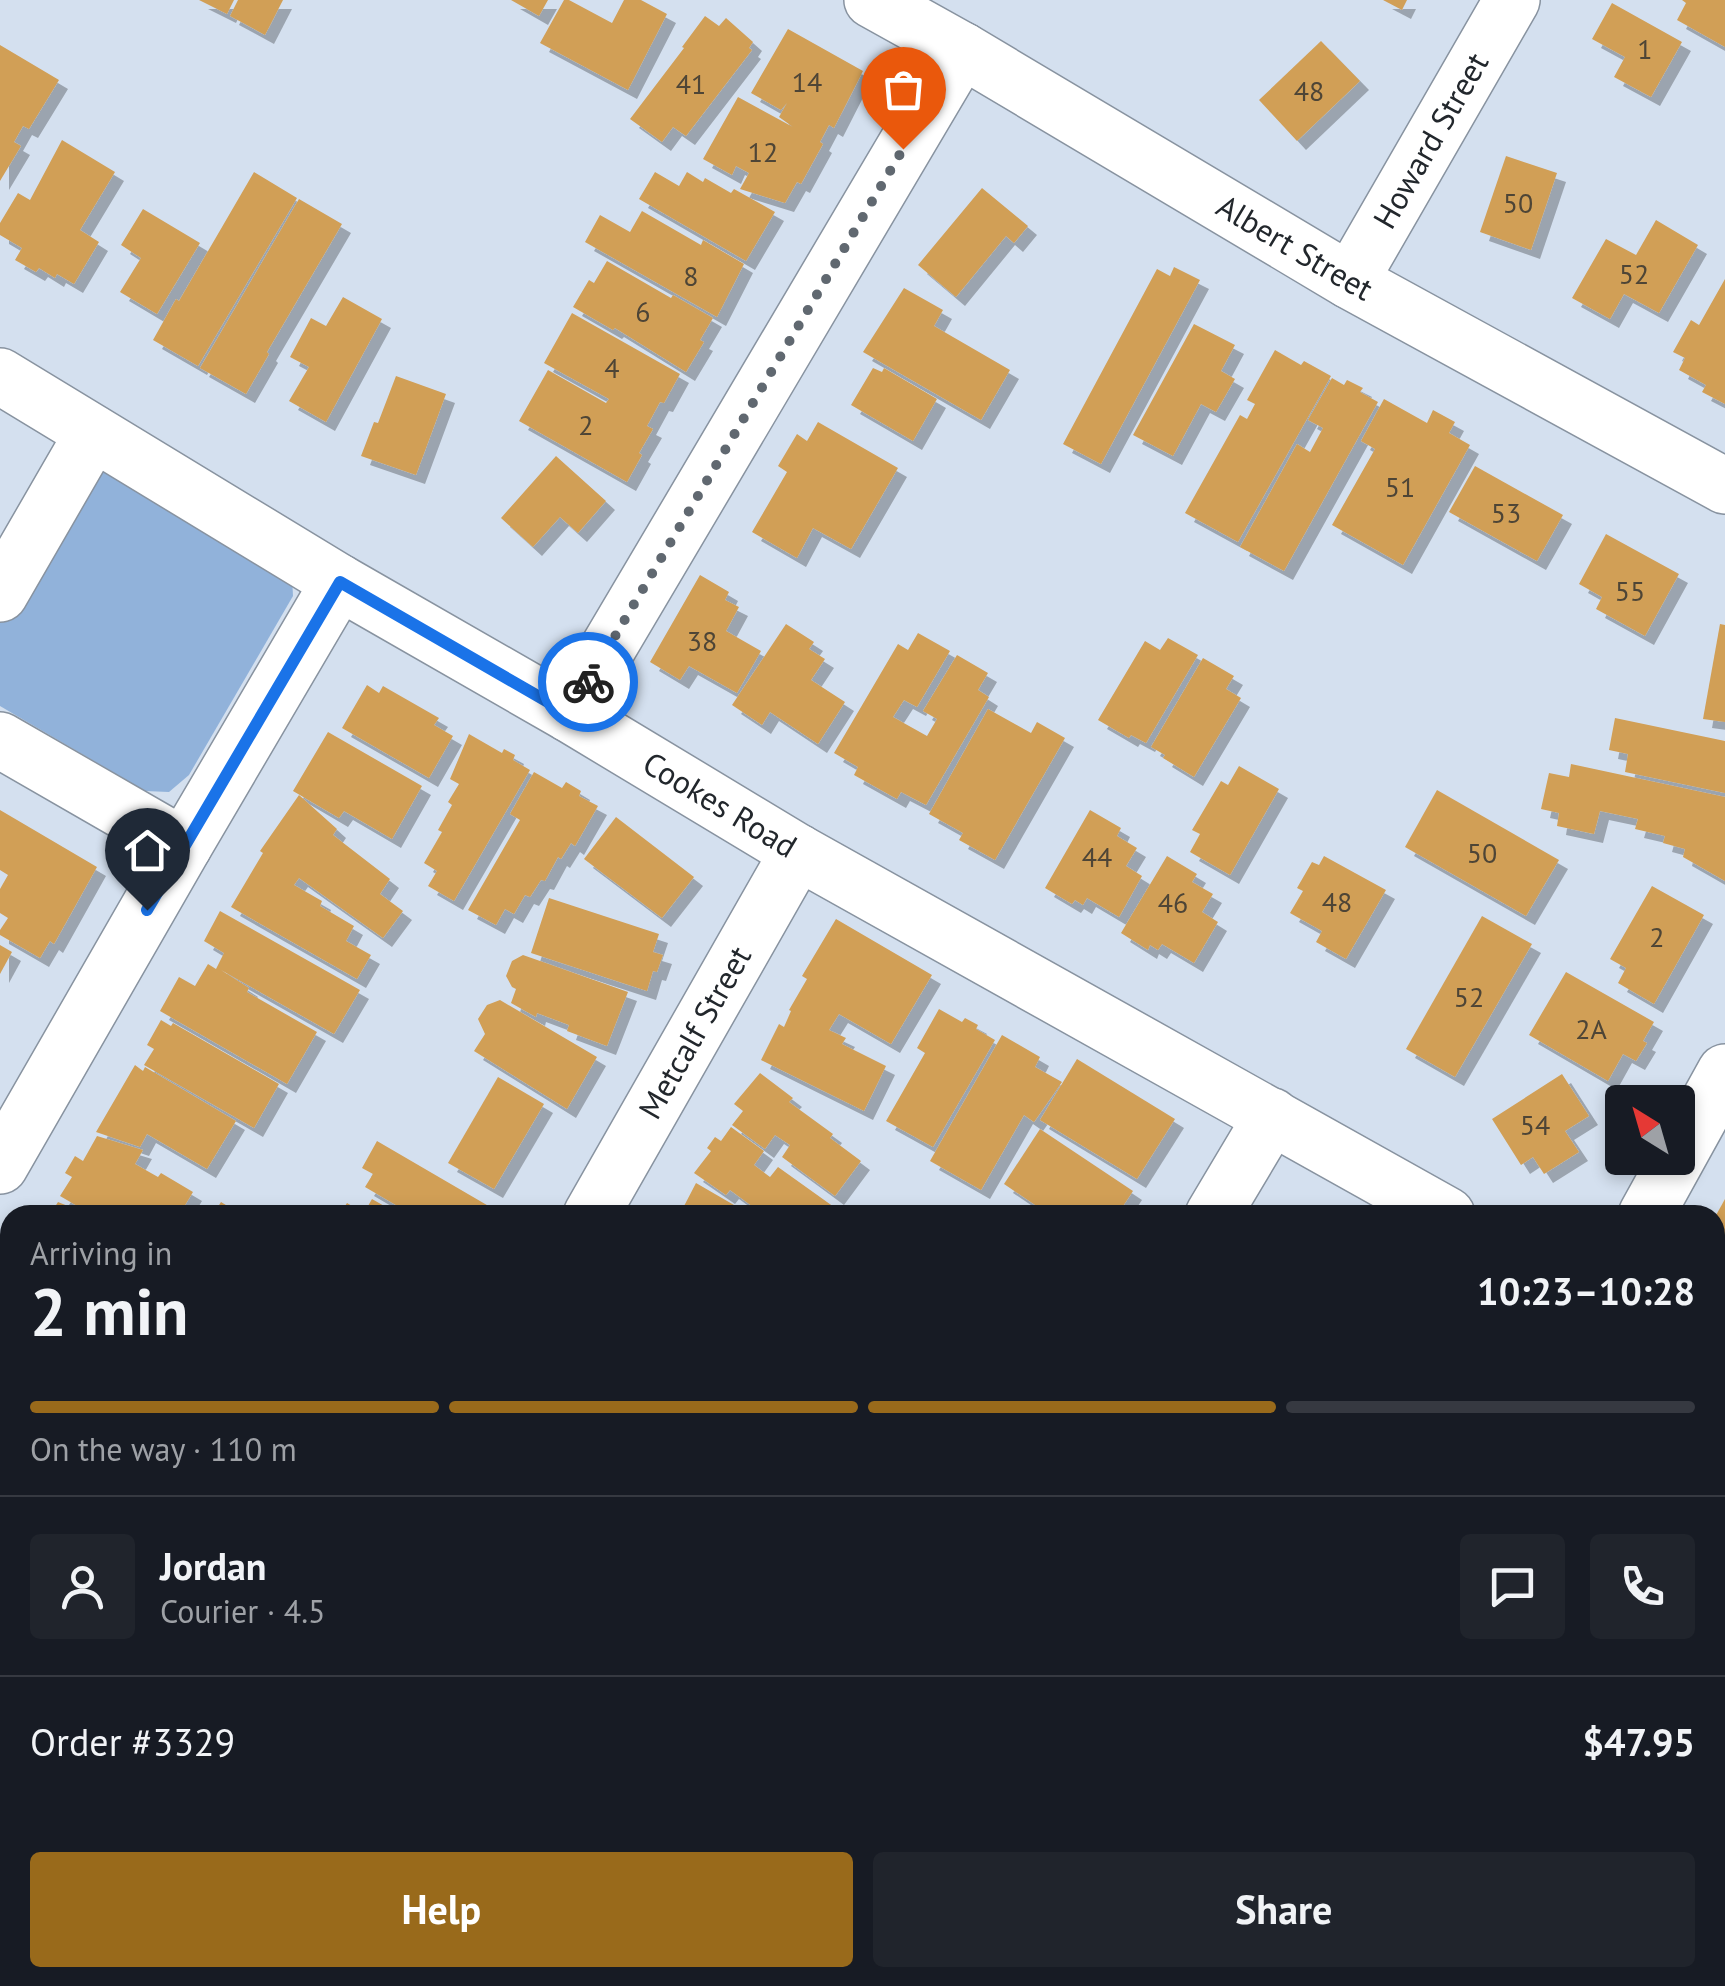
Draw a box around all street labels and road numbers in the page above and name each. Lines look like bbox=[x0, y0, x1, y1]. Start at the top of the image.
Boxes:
street label: Howard Street bbox=[1363, 45, 1497, 236]
street label: Albert Street bbox=[1209, 184, 1381, 310]
street label: Cookes Road bbox=[636, 742, 805, 867]
street label: Metcalf Street bbox=[628, 938, 760, 1126]

